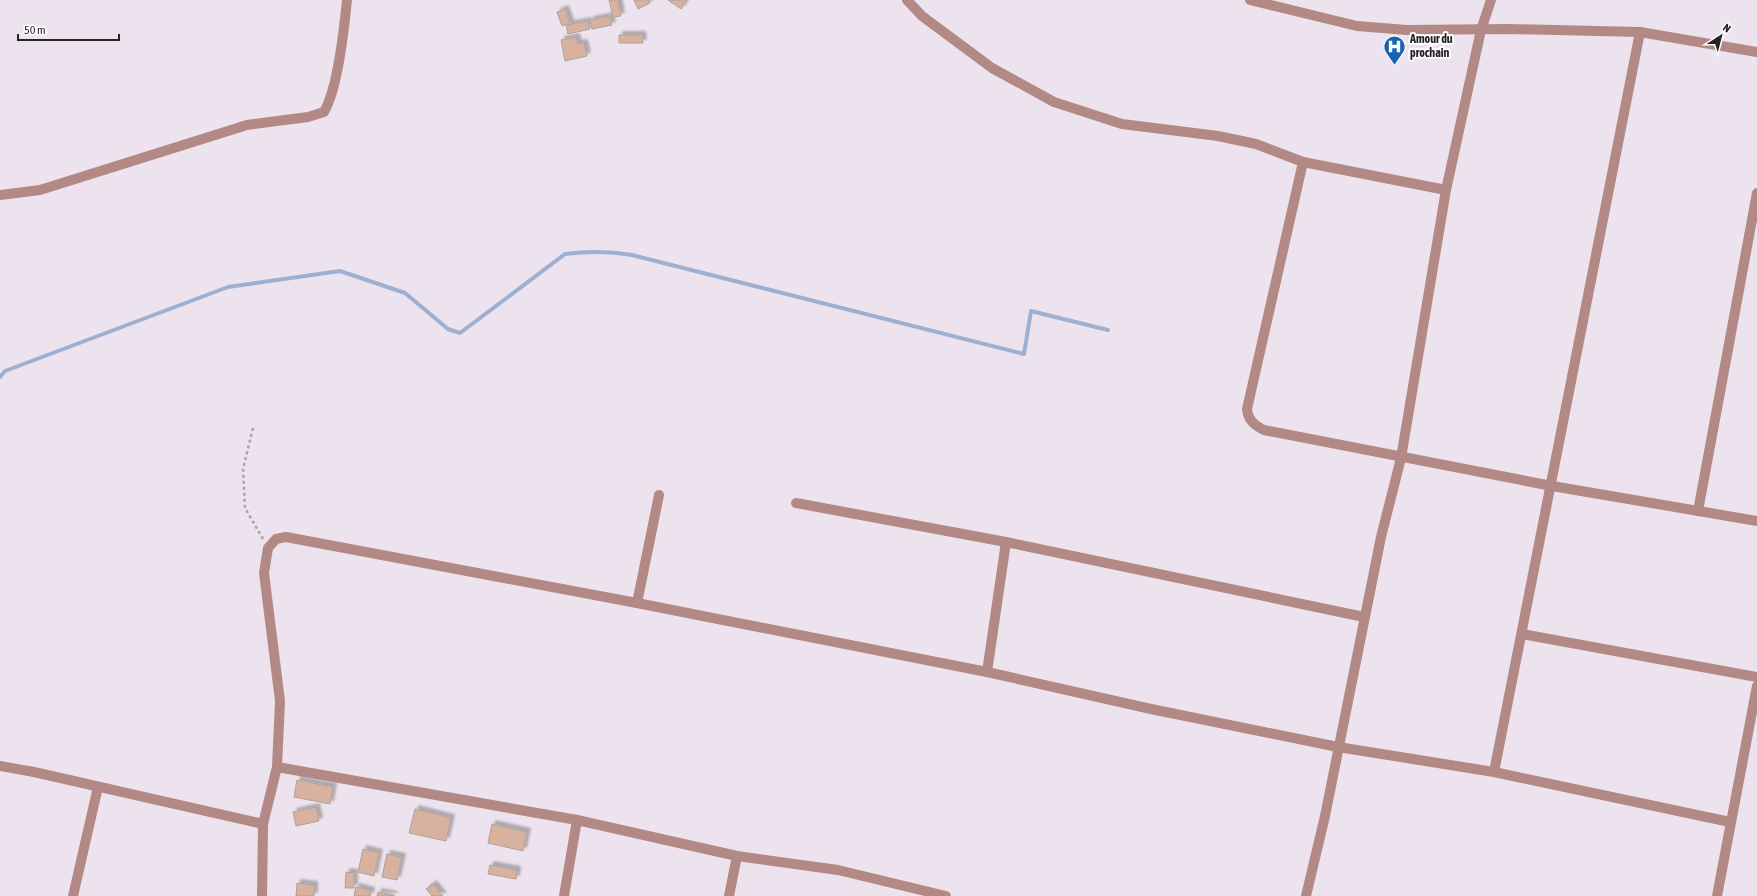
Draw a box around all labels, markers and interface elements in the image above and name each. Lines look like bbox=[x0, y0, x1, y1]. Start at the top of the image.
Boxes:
scale bar bbox=[18, 16, 119, 42]
north arrow bbox=[1701, 16, 1741, 56]
text: N bbox=[1721, 21, 1733, 35]
text: 50 m bbox=[24, 23, 46, 37]
place label: Amour du prochain bbox=[1409, 32, 1453, 60]
hospital icon: Amour du prochain bbox=[1381, 33, 1407, 66]

